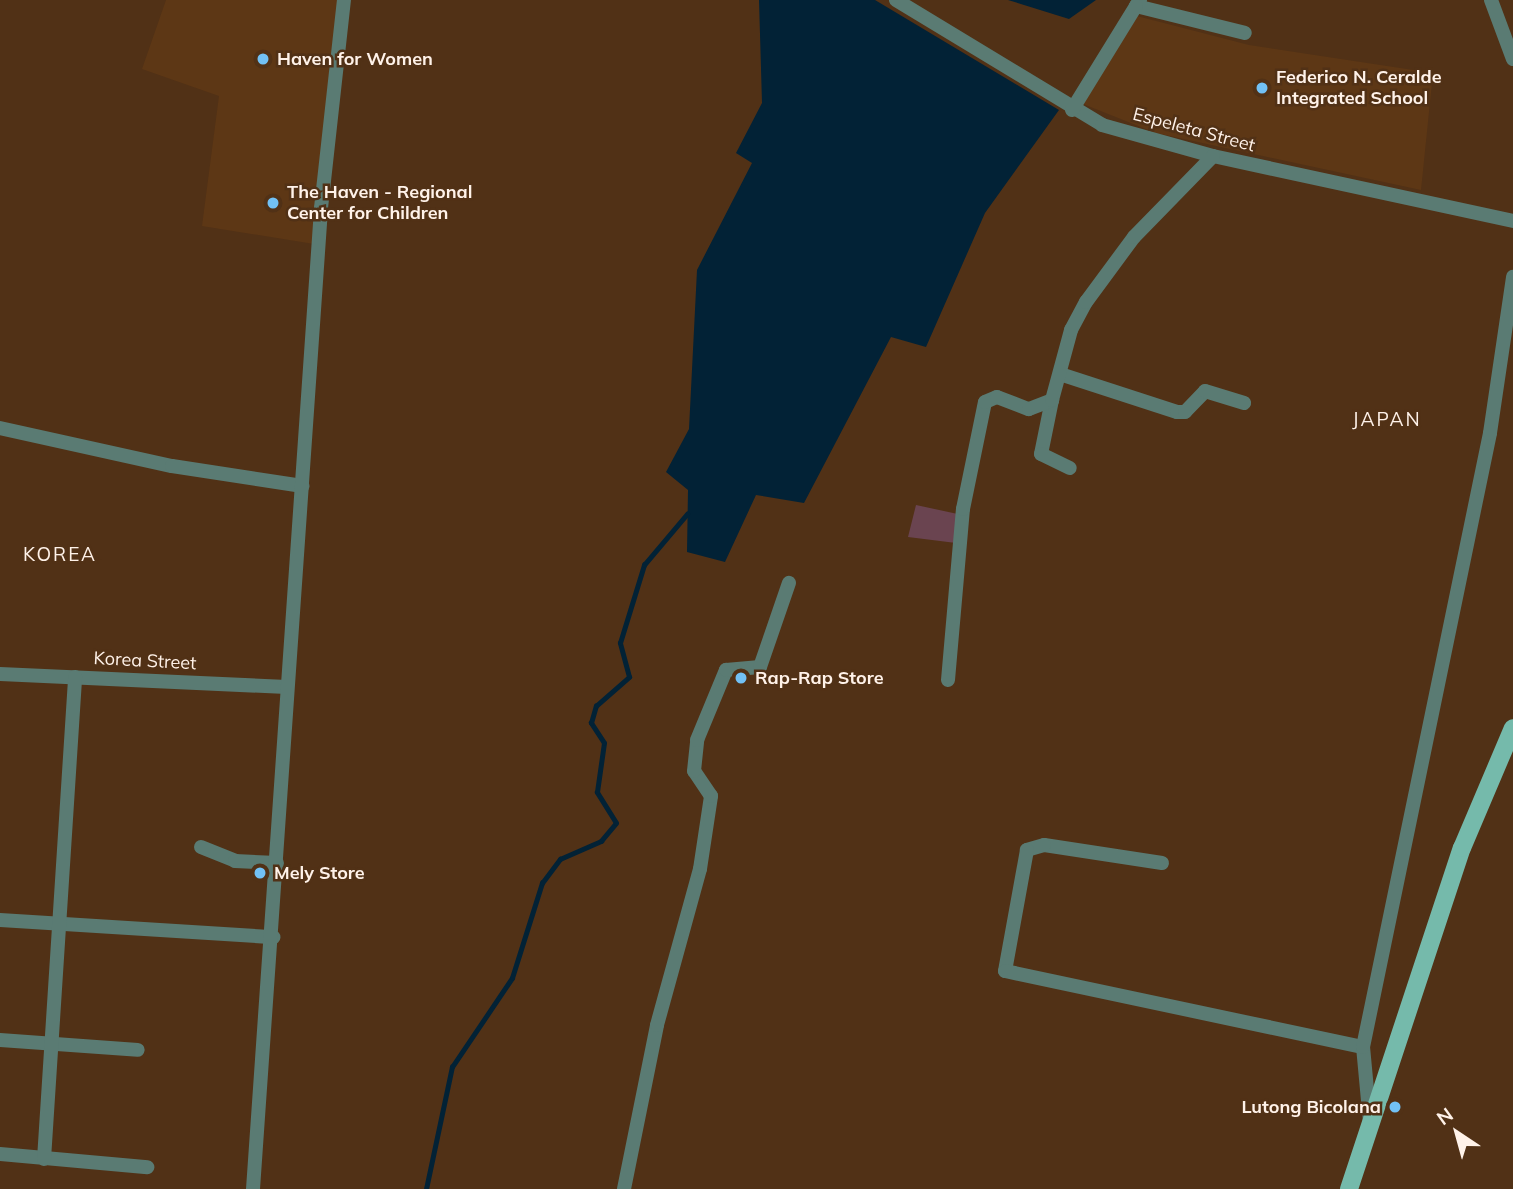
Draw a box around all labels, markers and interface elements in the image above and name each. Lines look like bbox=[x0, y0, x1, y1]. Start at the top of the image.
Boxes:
place label: Haven for Women bbox=[277, 48, 433, 70]
marker: Haven for Women bbox=[255, 51, 271, 67]
place label: Federico N. Ceralde Integrated School bbox=[1276, 67, 1442, 110]
marker: Federico N. Ceralde Integrated School bbox=[1254, 80, 1270, 96]
street label: Espeleta Street bbox=[1131, 103, 1257, 157]
place label: The Haven - Regional Center for Children bbox=[287, 182, 472, 224]
marker: The Haven - Regional Center for Children bbox=[265, 195, 281, 211]
district label: JAPAN bbox=[1353, 409, 1421, 431]
district label: KOREA bbox=[24, 544, 96, 566]
street label: Korea Street bbox=[93, 648, 197, 674]
place label: Rap-Rap Store bbox=[755, 667, 884, 689]
marker: Rap-Rap Store bbox=[733, 670, 749, 686]
place label: Mely Store bbox=[274, 862, 365, 884]
marker: Mely Store bbox=[252, 865, 268, 881]
place label: Lutong Bicolana bbox=[1241, 1096, 1381, 1118]
north arrow bbox=[1422, 1098, 1492, 1168]
marker: Lutong Bicolana bbox=[1387, 1099, 1403, 1115]
text: N bbox=[1432, 1102, 1458, 1130]

